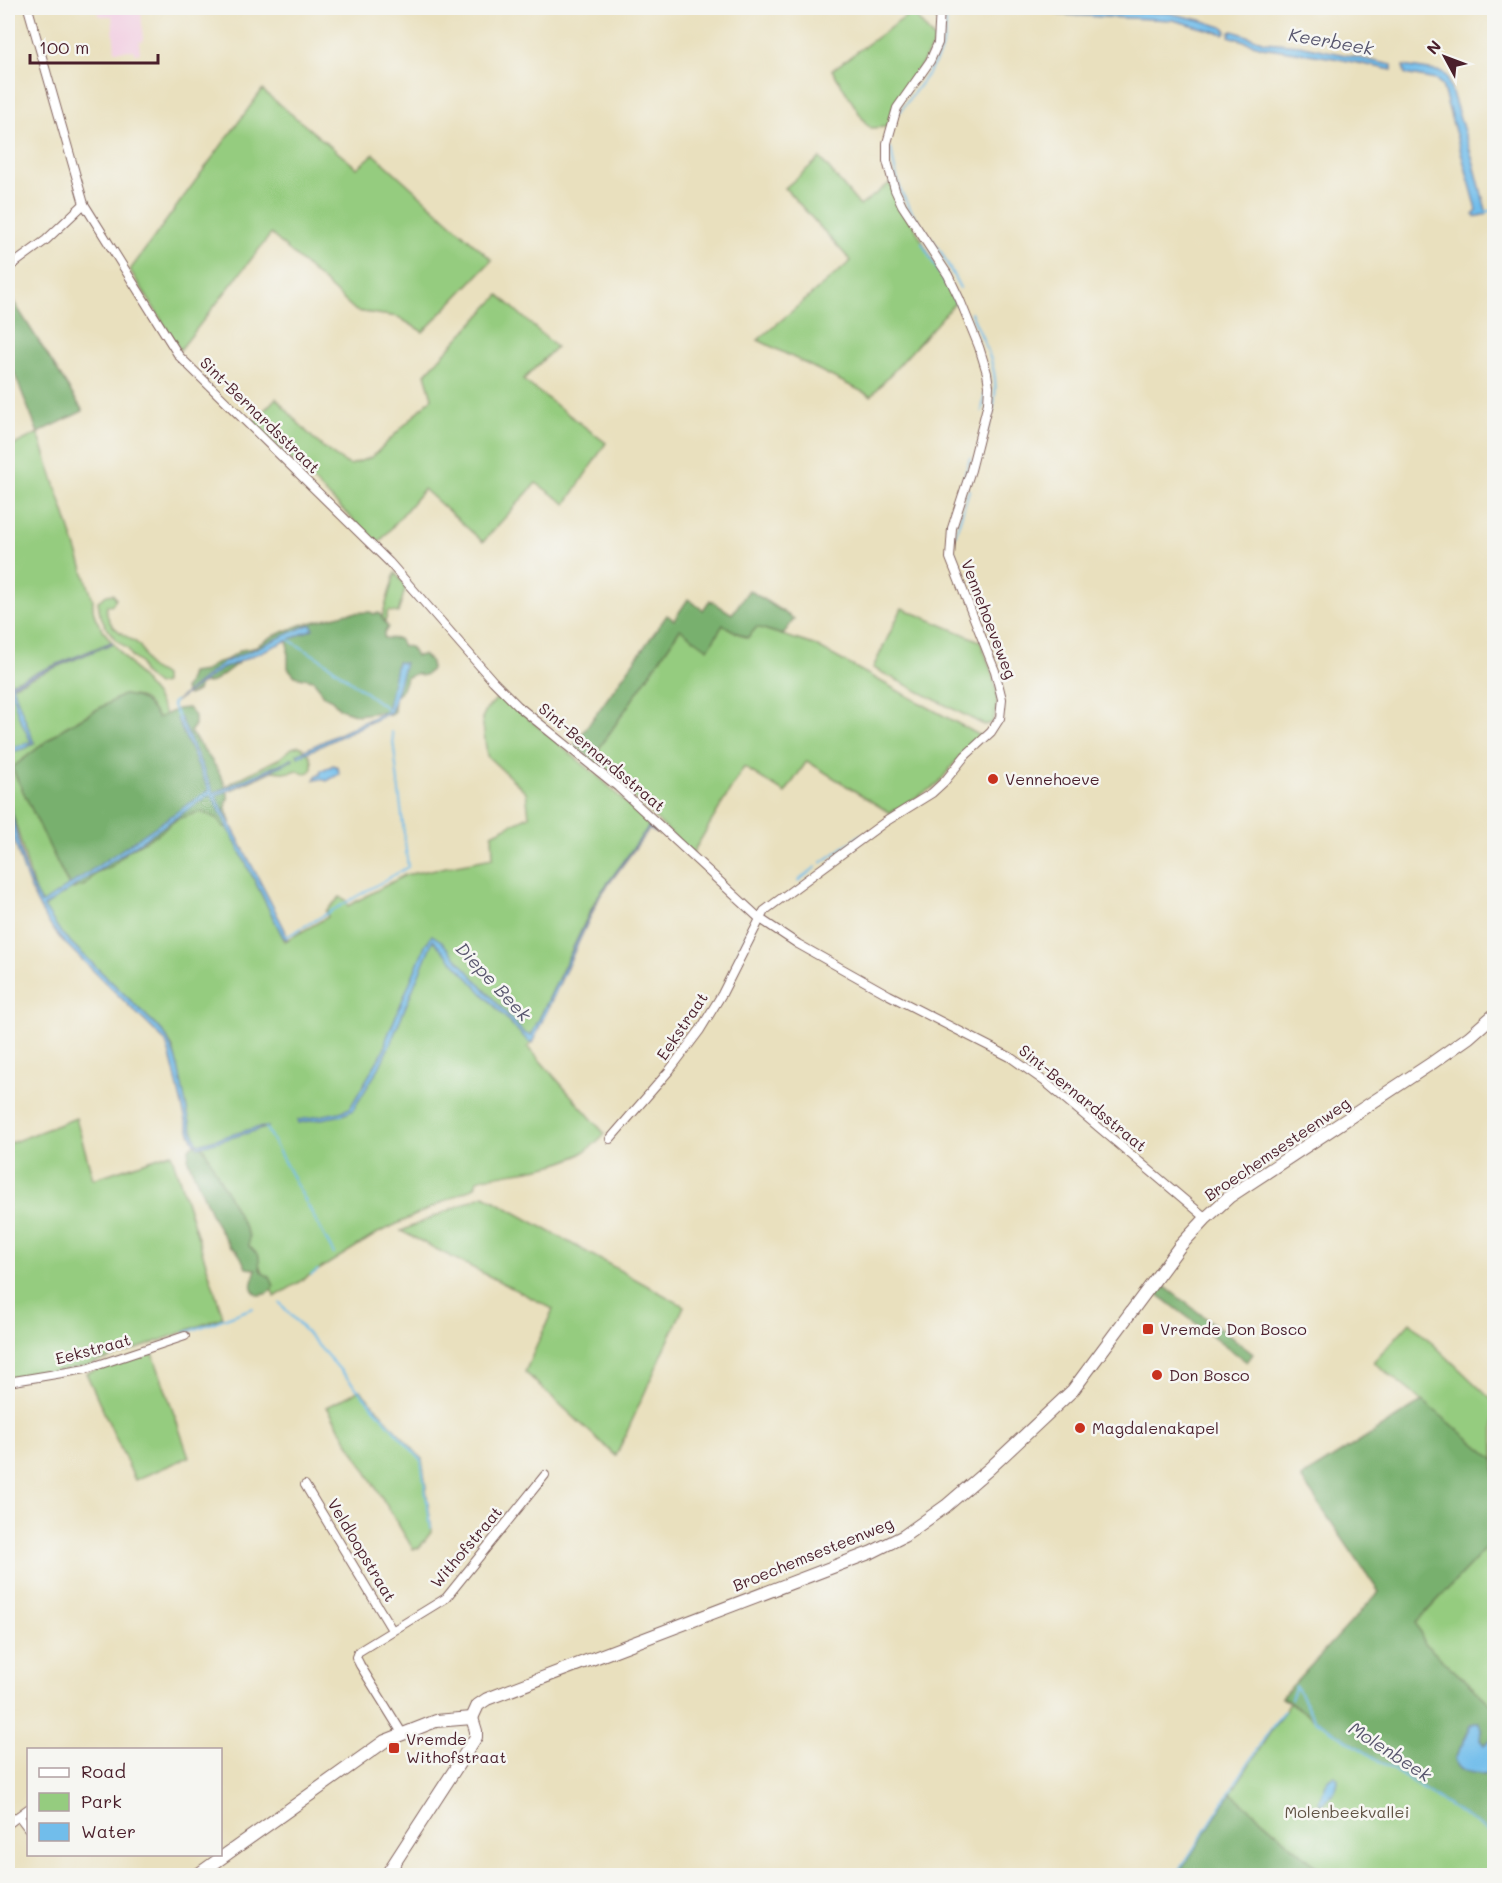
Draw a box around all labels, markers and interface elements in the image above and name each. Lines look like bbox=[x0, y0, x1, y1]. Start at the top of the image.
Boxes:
water label: Keerbeek bbox=[1287, 22, 1376, 60]
scale bar bbox=[30, 27, 158, 65]
north arrow bbox=[1415, 27, 1475, 87]
text: 100 m bbox=[39, 35, 89, 59]
text: N bbox=[1421, 35, 1445, 58]
street label: Sint-Bernardsstraat bbox=[196, 352, 325, 477]
street label: Vennehoeveweg bbox=[957, 556, 1022, 682]
street label: Sint-Bernardsstraat bbox=[535, 697, 670, 816]
place label: Vennehoeve bbox=[1005, 768, 1100, 789]
marker: Vennehoeve bbox=[986, 772, 1000, 786]
water label: Diepe Beek bbox=[451, 937, 537, 1026]
street label: Eekstraat bbox=[651, 988, 712, 1064]
street label: Sint-Bernardsstraat bbox=[1015, 1039, 1152, 1156]
street label: Broechemsesteenweg bbox=[1200, 1092, 1354, 1205]
place label: Vremde Don Bosco bbox=[1160, 1318, 1307, 1339]
marker: Vremde Don Bosco bbox=[1141, 1322, 1155, 1336]
street label: Eekstraat bbox=[53, 1328, 133, 1369]
place label: Don Bosco bbox=[1169, 1364, 1250, 1385]
marker: Don Bosco bbox=[1150, 1368, 1164, 1382]
place label: Magdalenakapel bbox=[1092, 1417, 1219, 1438]
marker: Magdalenakapel bbox=[1073, 1421, 1087, 1435]
street label: Veldloopstraat bbox=[323, 1494, 402, 1605]
street label: Withofstraat bbox=[425, 1501, 506, 1592]
street label: Broechemsesteenweg bbox=[730, 1512, 896, 1595]
water label: Molenbeek bbox=[1345, 1716, 1437, 1787]
place label: Vremde Withofstraat bbox=[406, 1728, 507, 1767]
marker: Vremde Withofstraat bbox=[387, 1741, 401, 1755]
legend bbox=[27, 1748, 222, 1856]
text: Road bbox=[81, 1759, 126, 1783]
text: Park bbox=[81, 1789, 122, 1813]
park label: Molenbeekvallei bbox=[1285, 1801, 1409, 1822]
text: Water bbox=[81, 1819, 136, 1843]

